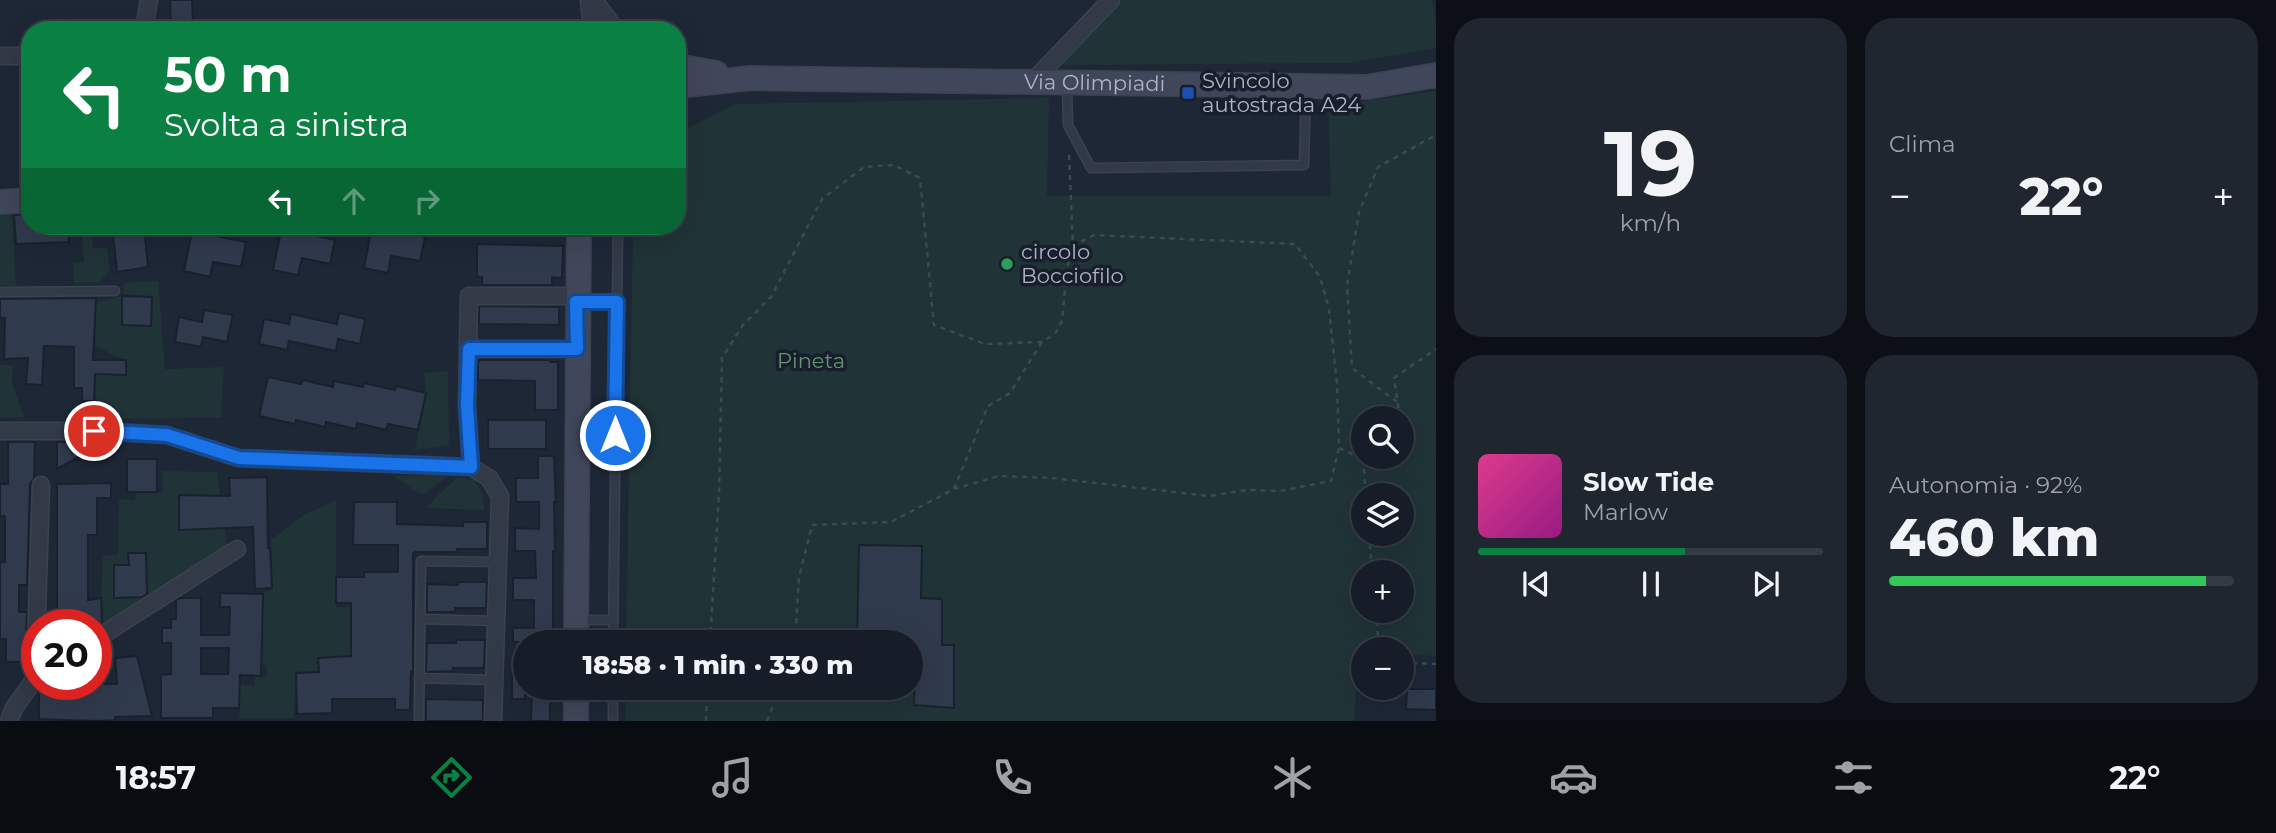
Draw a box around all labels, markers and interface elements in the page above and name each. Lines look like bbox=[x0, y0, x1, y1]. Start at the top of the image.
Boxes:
text: 50 m bbox=[164, 45, 292, 104]
icon: left bbox=[49, 49, 140, 140]
place label: Svincolo autostrada A24 bbox=[1202, 68, 1361, 117]
street label: Via Olimpiadi bbox=[1024, 69, 1165, 96]
marker: Svincolo autostrada A24 bbox=[1180, 85, 1196, 101]
text: Svolta a sinistra bbox=[164, 105, 409, 144]
text: 19 bbox=[1604, 108, 1697, 219]
text: Clima bbox=[1889, 130, 1956, 158]
text: 22° bbox=[2020, 165, 2103, 228]
text: − bbox=[1889, 173, 1911, 220]
text: + bbox=[2212, 173, 2234, 220]
icon: left bbox=[262, 182, 300, 220]
icon: ahead bbox=[335, 182, 373, 220]
icon: right bbox=[408, 182, 446, 220]
text: km/h bbox=[1620, 209, 1681, 237]
place label: circolo Bocciofilo bbox=[1021, 239, 1124, 288]
marker: circolo Bocciofilo bbox=[999, 256, 1015, 272]
park label: Pineta bbox=[777, 348, 845, 373]
position arrow bbox=[578, 398, 652, 472]
pin bbox=[64, 401, 124, 461]
map controls bbox=[1351, 406, 1414, 700]
button: search bbox=[1351, 406, 1414, 469]
icon: arrive bbox=[75, 412, 113, 450]
text: Slow Tide bbox=[1583, 466, 1714, 498]
text: Autonomia · 92% bbox=[1889, 471, 2082, 499]
button: layers bbox=[1351, 483, 1414, 546]
text: Marlow bbox=[1583, 498, 1668, 526]
text: 460 km bbox=[1889, 506, 2099, 569]
button: + bbox=[1351, 560, 1414, 623]
icon: previous bbox=[1517, 565, 1555, 603]
icon: pause bbox=[1632, 565, 1670, 603]
icon: next bbox=[1747, 565, 1785, 603]
speed limit sign: 20 bbox=[21, 609, 112, 700]
button: − bbox=[1351, 637, 1414, 700]
text: 18:58 · 1 min · 330 m bbox=[583, 649, 853, 681]
icon: directions bbox=[427, 753, 476, 802]
icon: music bbox=[708, 753, 757, 802]
icon: phone bbox=[988, 753, 1037, 802]
icon: climate bbox=[1268, 753, 1317, 802]
icon: car bbox=[1549, 753, 1598, 802]
icon: filters bbox=[1829, 753, 1878, 802]
text: 18:57 bbox=[116, 758, 196, 797]
text: 22° bbox=[2109, 758, 2160, 797]

